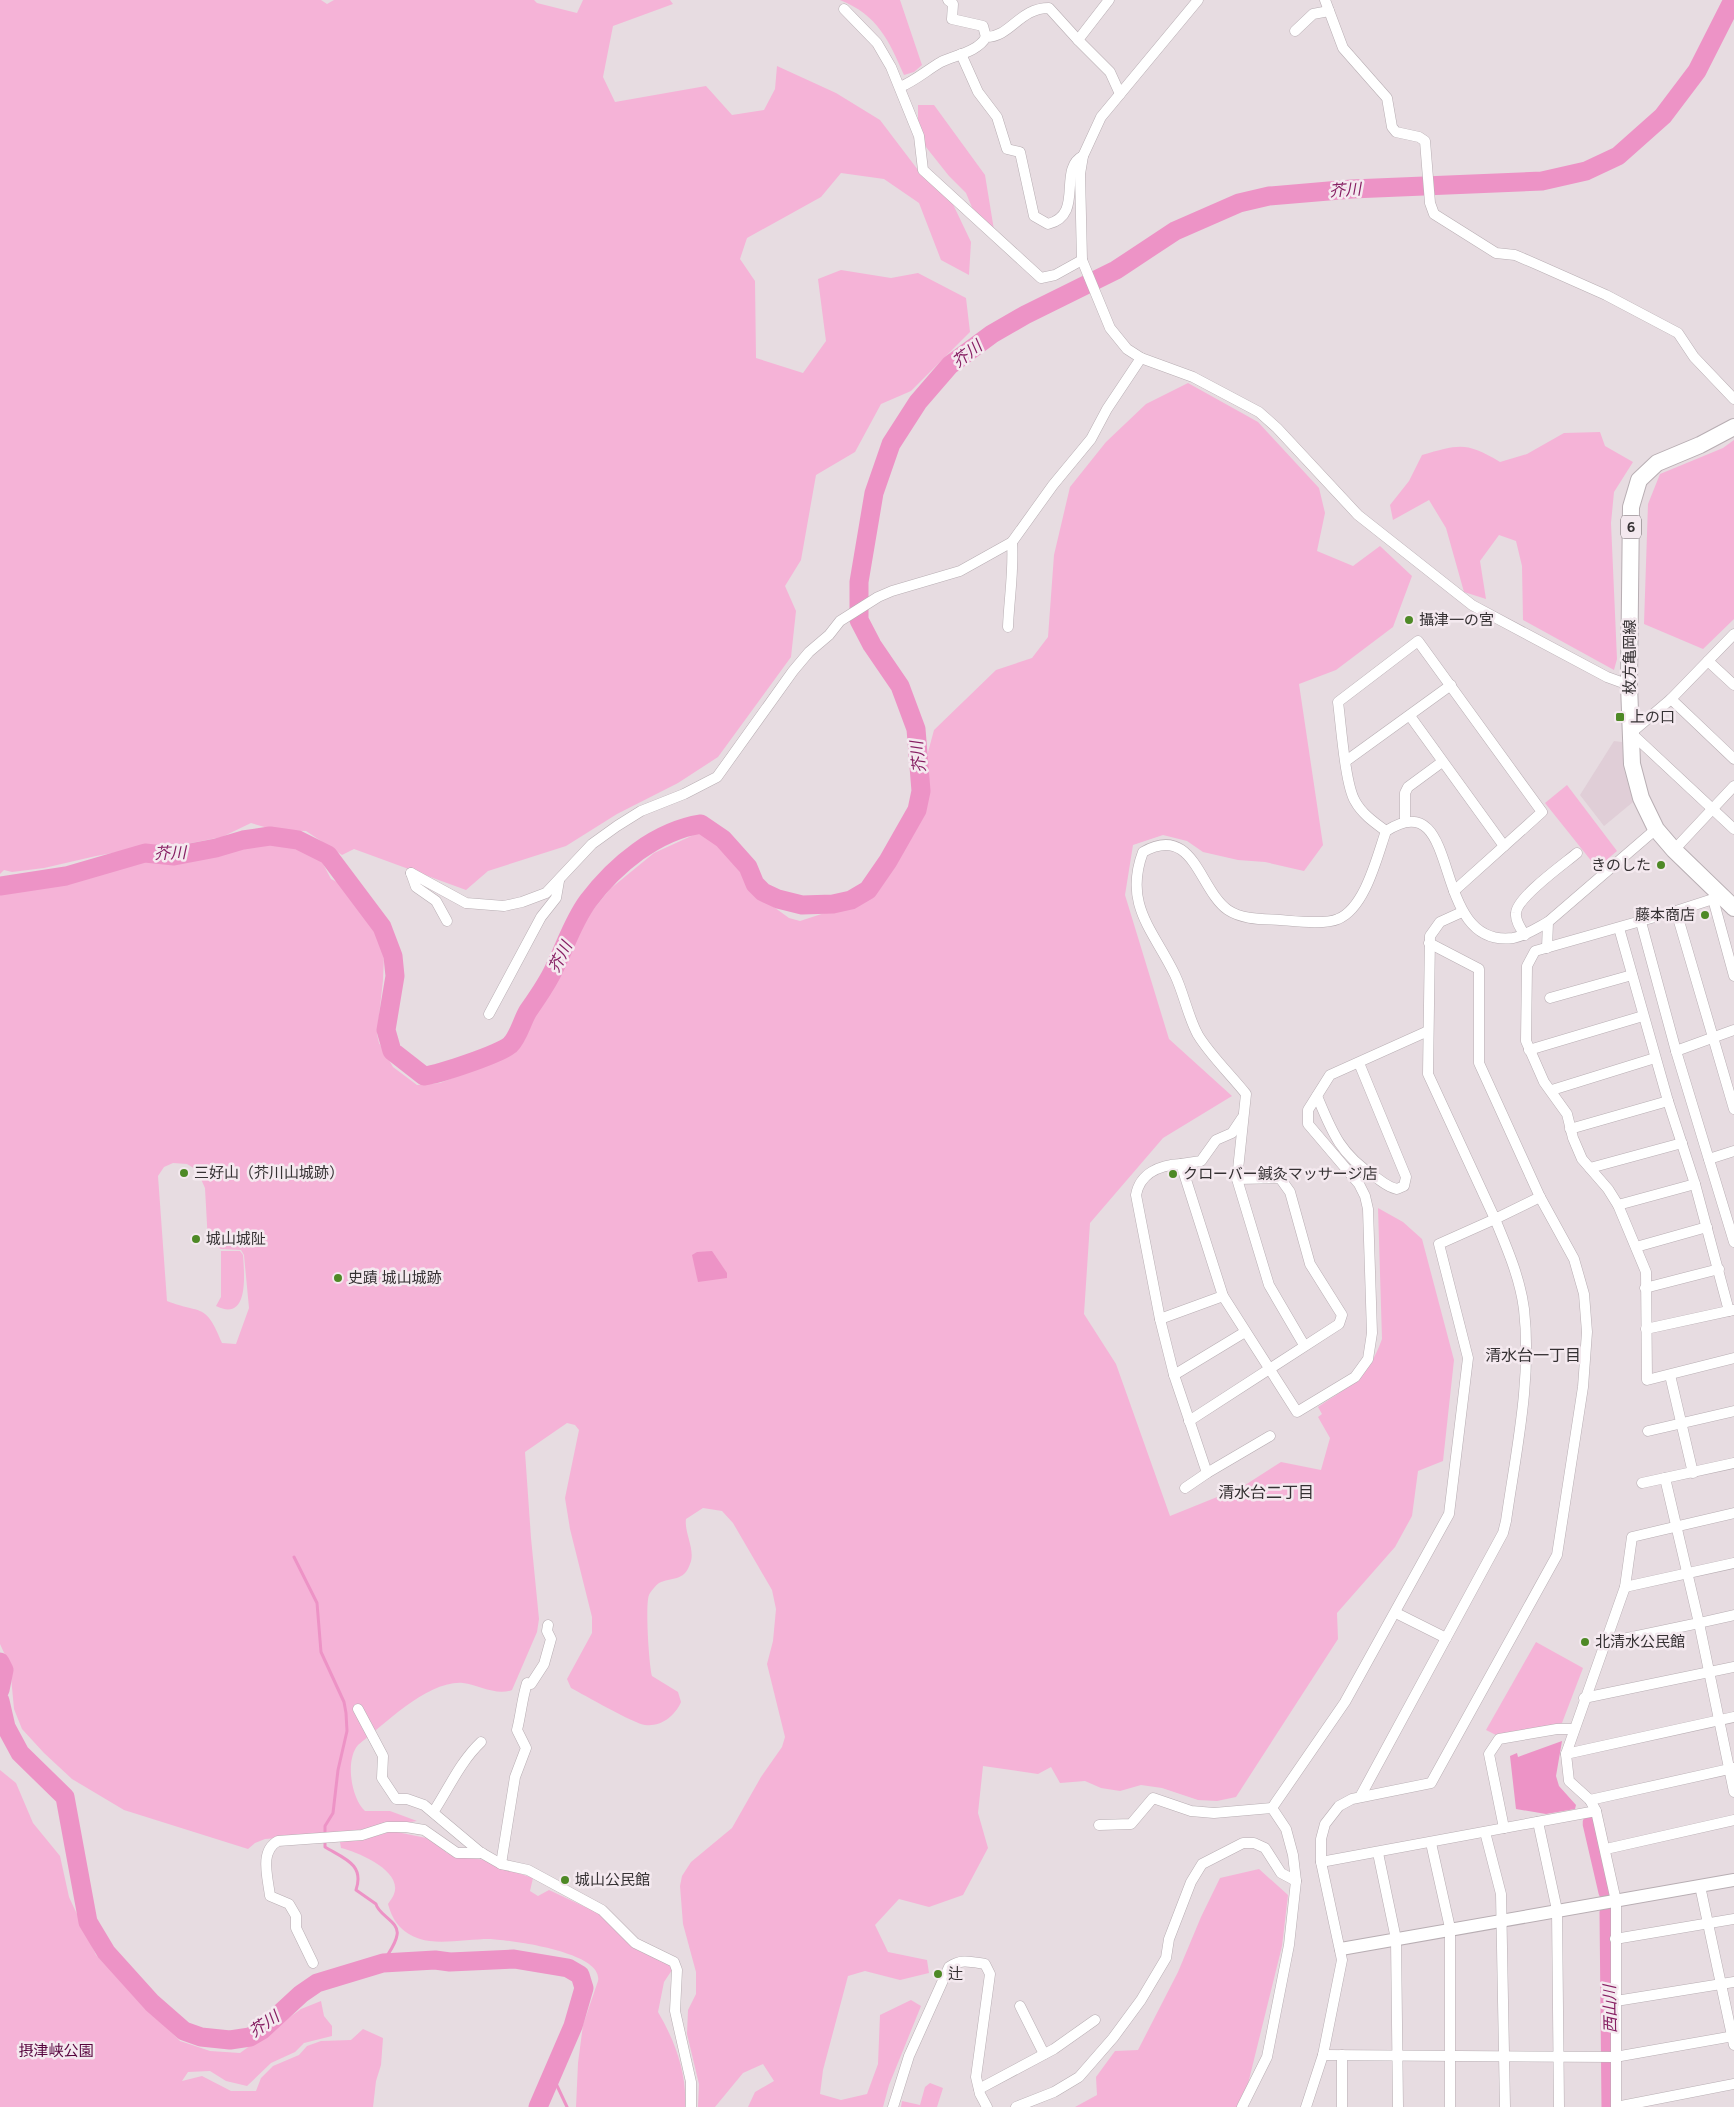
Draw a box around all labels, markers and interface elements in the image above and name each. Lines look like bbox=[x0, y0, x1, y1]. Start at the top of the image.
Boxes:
water label: 芥川 bbox=[1328, 179, 1364, 201]
water label: 芥川 bbox=[949, 335, 987, 371]
road number: 6 bbox=[1621, 516, 1641, 538]
place label: 攝津一の宮 bbox=[1419, 611, 1494, 629]
marker: 攝津一の宮 bbox=[1403, 614, 1415, 626]
street label: 枚方亀岡線 bbox=[1621, 619, 1639, 695]
place label: 上の口 bbox=[1630, 708, 1675, 726]
marker: 上の口 bbox=[1614, 711, 1626, 723]
water label: 芥川 bbox=[907, 738, 929, 774]
water label: 芥川 bbox=[154, 843, 188, 863]
place label: きのした bbox=[1591, 856, 1651, 874]
marker: きのした bbox=[1655, 859, 1667, 871]
place label: 藤本商店 bbox=[1635, 906, 1695, 924]
marker: 藤本商店 bbox=[1699, 909, 1711, 921]
water label: 芥川 bbox=[544, 937, 577, 976]
place label: 三好山（芥川山城跡） bbox=[194, 1164, 344, 1182]
place label: クローバー鍼灸マッサージ店 bbox=[1183, 1165, 1378, 1183]
marker: 三好山（芥川山城跡） bbox=[178, 1167, 190, 1179]
marker: クローバー鍼灸マッサージ店 bbox=[1167, 1168, 1179, 1180]
place label: 城山城阯 bbox=[206, 1230, 266, 1248]
marker: 城山城阯 bbox=[190, 1233, 202, 1245]
place label: 史蹟 城山城跡 bbox=[348, 1269, 442, 1287]
marker: 史蹟 城山城跡 bbox=[332, 1272, 344, 1284]
district label: 清水台一丁目 bbox=[1485, 1346, 1581, 1365]
district label: 清水台二丁目 bbox=[1218, 1483, 1314, 1502]
place label: 北清水公民館 bbox=[1595, 1633, 1685, 1651]
marker: 北清水公民館 bbox=[1579, 1636, 1591, 1648]
place label: 城山公民館 bbox=[575, 1871, 650, 1889]
marker: 城山公民館 bbox=[559, 1874, 571, 1886]
place label: 辻 bbox=[948, 1965, 963, 1983]
marker: 辻 bbox=[932, 1968, 944, 1980]
water label: 西山川 bbox=[1600, 1983, 1620, 2033]
water label: 芥川 bbox=[245, 2006, 284, 2041]
park label: 摂津峡公園 bbox=[18, 2042, 94, 2060]

